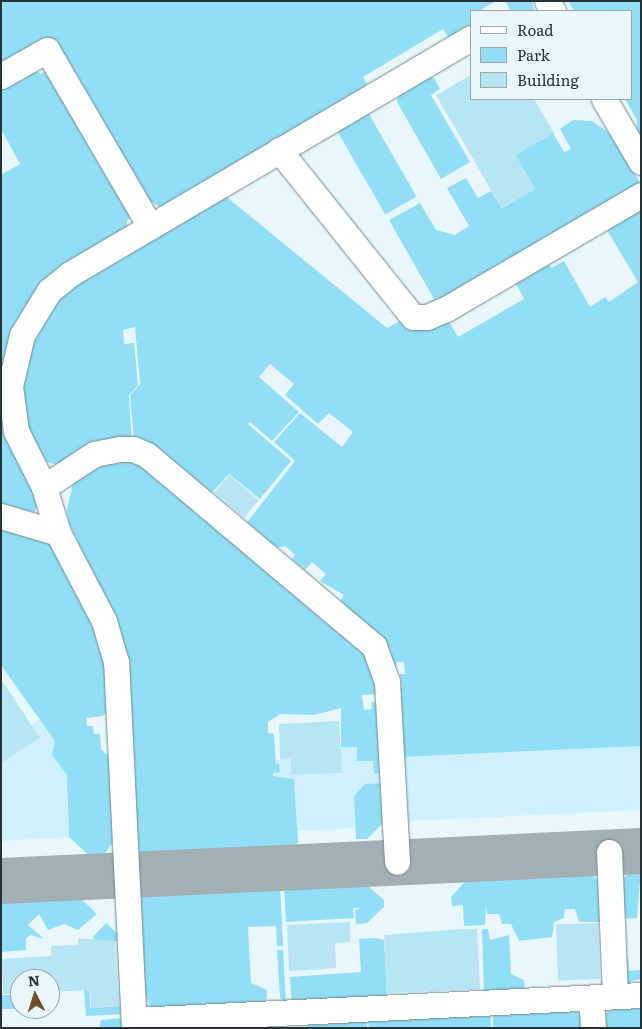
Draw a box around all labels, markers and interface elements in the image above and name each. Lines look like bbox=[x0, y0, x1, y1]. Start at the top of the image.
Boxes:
legend bbox=[470, 10, 632, 100]
text: Road bbox=[517, 18, 553, 41]
text: Park bbox=[517, 43, 550, 66]
text: Building bbox=[517, 68, 579, 91]
north arrow bbox=[10, 969, 60, 1019]
text: N bbox=[27, 970, 41, 991]

